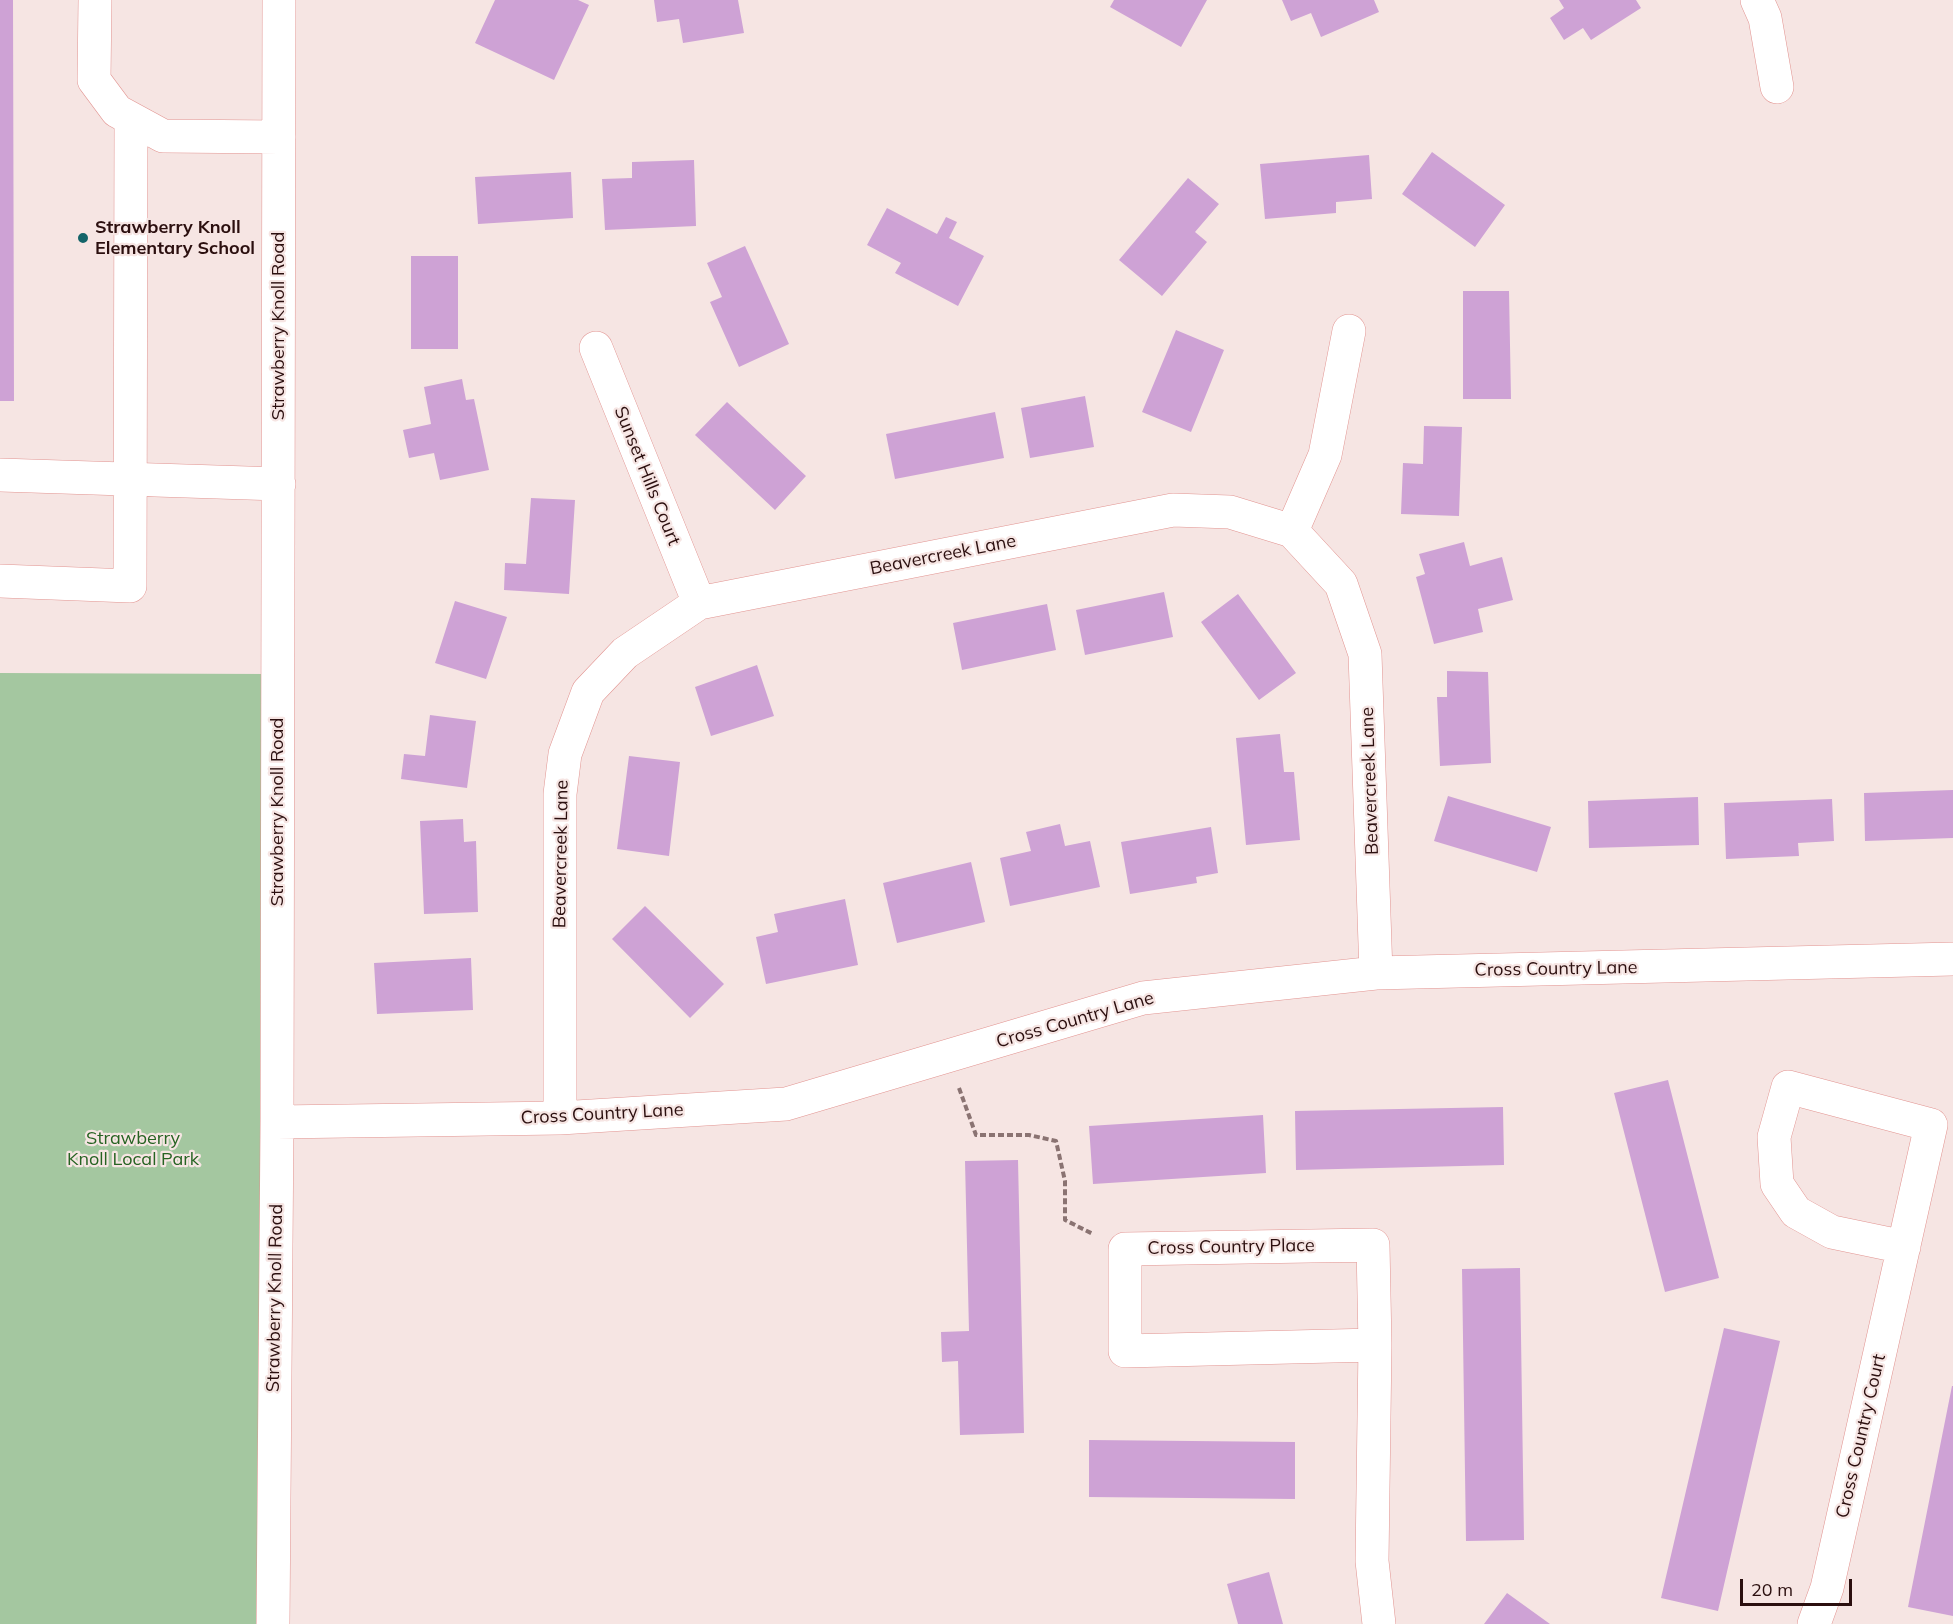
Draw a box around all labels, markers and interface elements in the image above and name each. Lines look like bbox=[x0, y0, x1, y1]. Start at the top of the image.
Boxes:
place label: Strawberry Knoll Elementary School bbox=[95, 217, 255, 260]
marker: Strawberry Knoll Elementary School bbox=[76, 231, 90, 245]
street label: Strawberry Knoll Road bbox=[268, 232, 290, 420]
street label: Sunset Hills Court bbox=[609, 403, 685, 549]
street label: Beavercreek Lane bbox=[868, 530, 1018, 580]
street label: Beavercreek Lane bbox=[1357, 707, 1383, 855]
street label: Strawberry Knoll Road bbox=[267, 718, 289, 906]
street label: Beavercreek Lane bbox=[549, 780, 573, 928]
street label: Cross Country Lane bbox=[1474, 957, 1638, 981]
street label: Cross Country Lane bbox=[994, 987, 1156, 1053]
street label: Cross Country Lane bbox=[520, 1099, 684, 1129]
park label: Strawberry Knoll Local Park bbox=[67, 1128, 199, 1170]
street label: Strawberry Knoll Road bbox=[263, 1204, 287, 1392]
street label: Cross Country Place bbox=[1147, 1235, 1315, 1259]
street label: Cross Country Court bbox=[1832, 1352, 1890, 1520]
scale bar bbox=[1743, 1567, 1856, 1605]
text: 20 m bbox=[1751, 1578, 1793, 1601]

